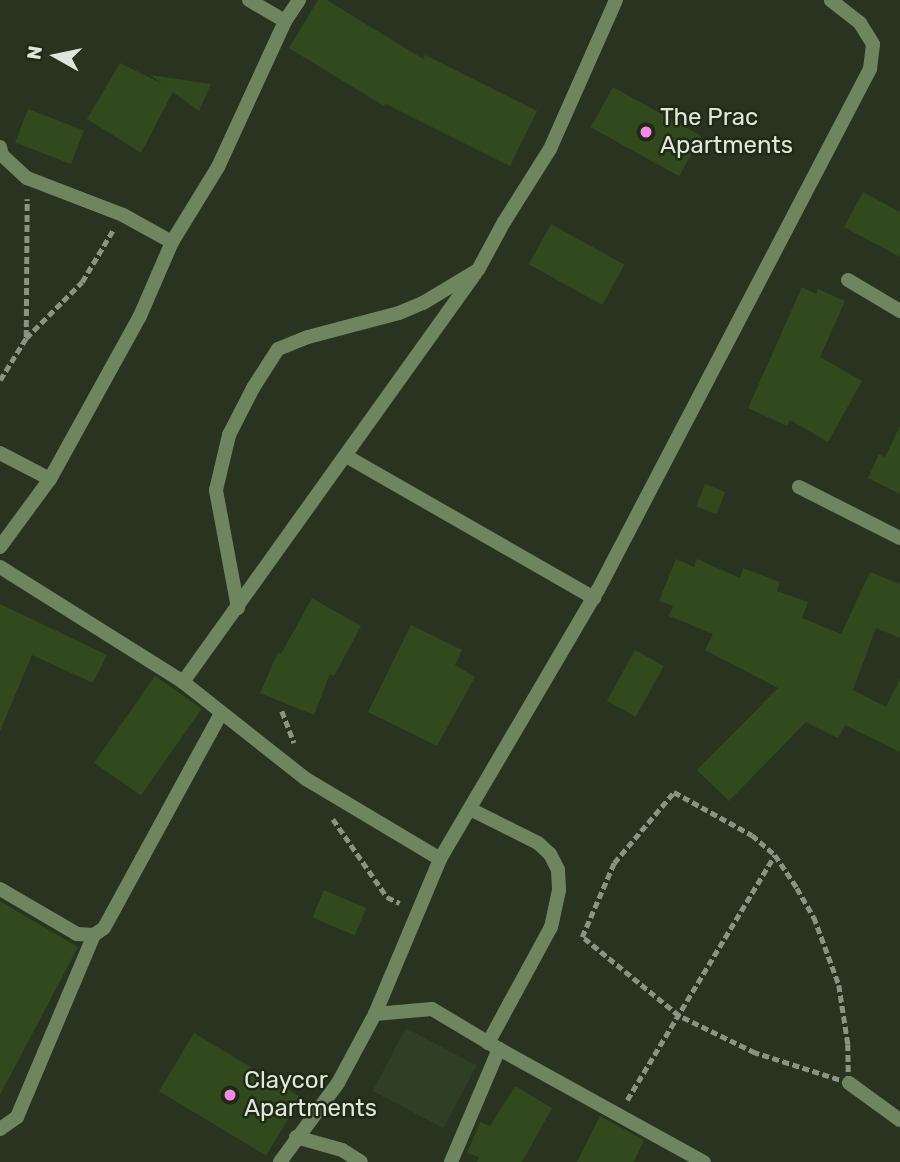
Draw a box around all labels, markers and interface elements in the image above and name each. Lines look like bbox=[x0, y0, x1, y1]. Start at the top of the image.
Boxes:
north arrow bbox=[21, 21, 91, 91]
text: N bbox=[22, 44, 47, 61]
place label: The Prac Apartments bbox=[660, 104, 793, 160]
marker: The Prac Apartments bbox=[638, 124, 654, 140]
place label: Claycor Apartments bbox=[244, 1067, 377, 1123]
marker: Claycor Apartments bbox=[222, 1087, 238, 1103]

